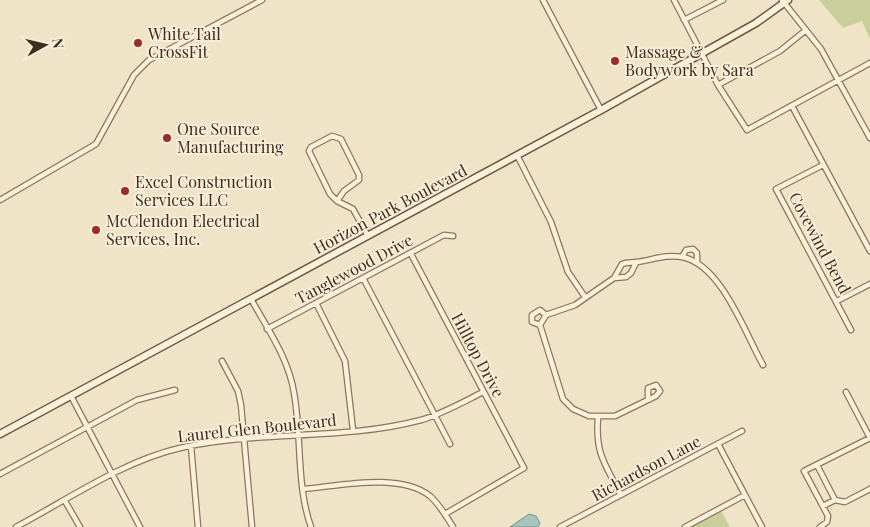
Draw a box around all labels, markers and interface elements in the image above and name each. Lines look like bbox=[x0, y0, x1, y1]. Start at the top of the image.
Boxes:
north arrow bbox=[20, 20, 70, 70]
place label: White Tail CrossFit bbox=[147, 23, 221, 62]
text: N bbox=[48, 37, 68, 49]
marker: White Tail CrossFit bbox=[132, 37, 144, 49]
place label: Massage & Bodywork by Sara bbox=[625, 41, 754, 80]
marker: Massage & Bodywork by Sara bbox=[609, 55, 621, 67]
place label: One Source Manufacturing bbox=[177, 118, 284, 157]
marker: One Source Manufacturing bbox=[161, 132, 173, 144]
street label: Horizon Park Boulevard bbox=[309, 159, 470, 258]
place label: Excel Construction Services LLC bbox=[135, 171, 273, 210]
marker: Excel Construction Services LLC bbox=[119, 185, 131, 197]
street label: Covewind Bend bbox=[785, 188, 856, 297]
place label: McClendon Electrical Services, Inc. bbox=[106, 210, 260, 249]
marker: McClendon Electrical Services, Inc. bbox=[90, 224, 102, 236]
street label: Tanglewood Drive bbox=[291, 229, 416, 308]
street label: Hilltop Drive bbox=[447, 309, 510, 401]
street label: Laurel Glen Boulevard bbox=[176, 409, 337, 446]
street label: Richardson Lane bbox=[588, 430, 704, 505]

